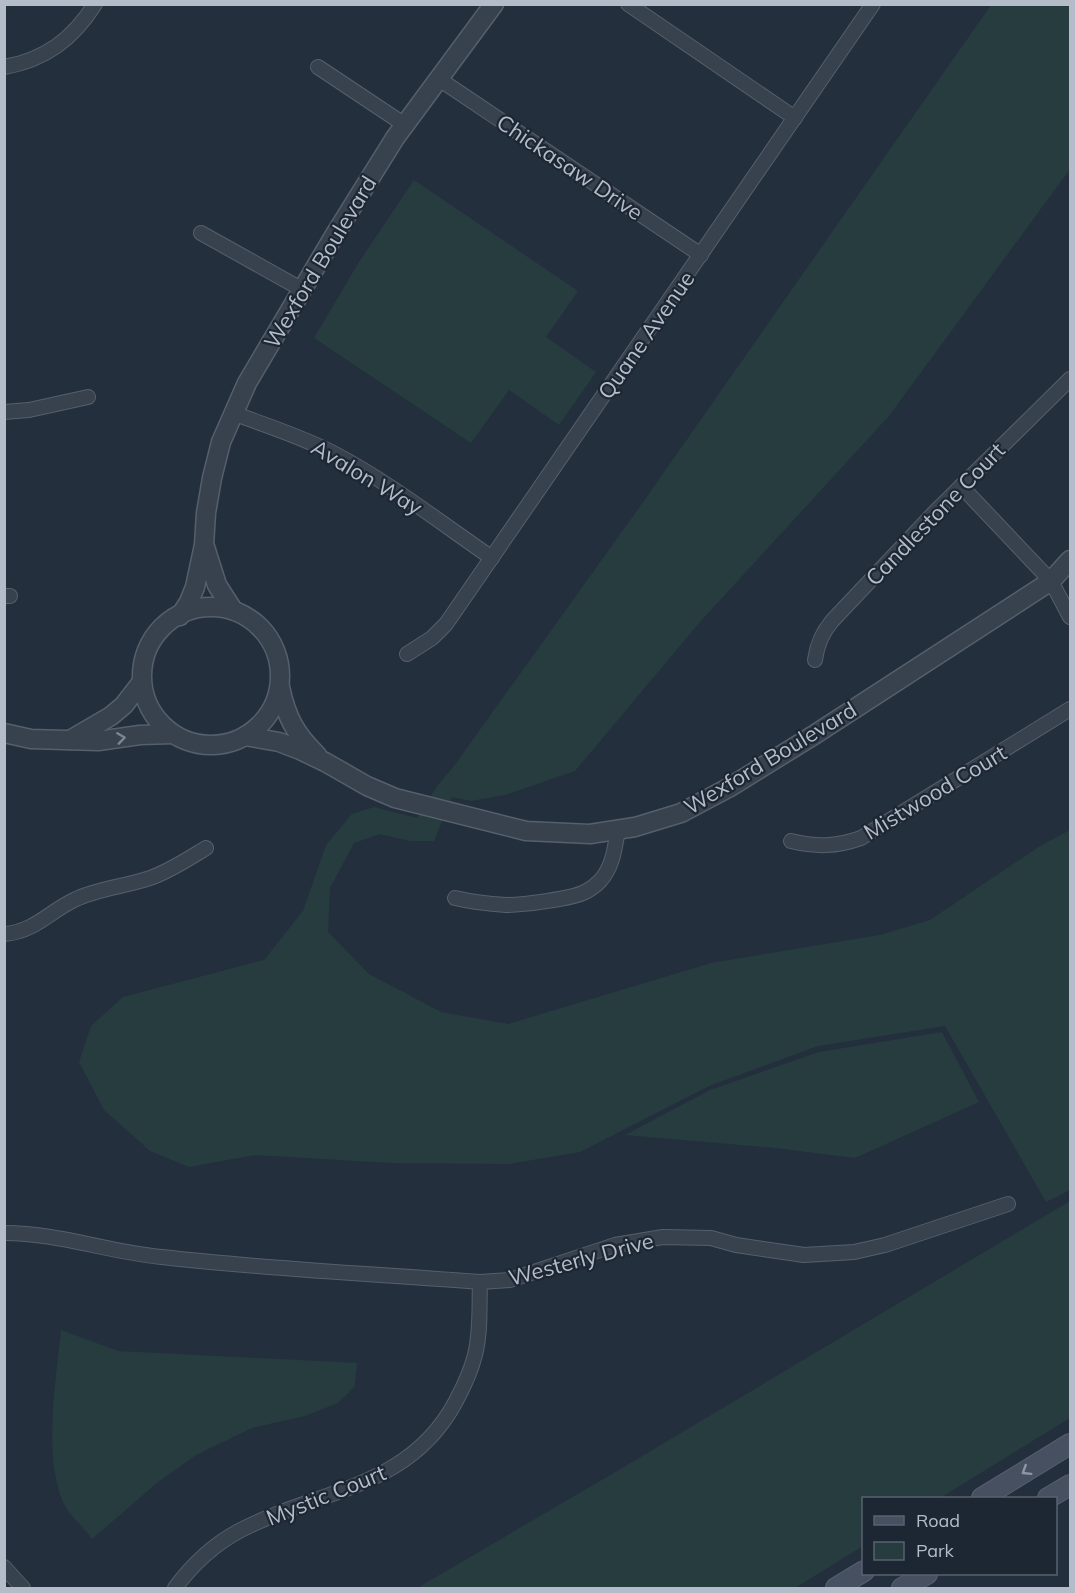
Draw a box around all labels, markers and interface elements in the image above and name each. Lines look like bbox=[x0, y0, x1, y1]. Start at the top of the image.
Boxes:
street label: Chickasaw Drive bbox=[491, 108, 649, 226]
street label: Wexford Boulevard bbox=[257, 171, 383, 353]
street label: Quane Avenue bbox=[591, 265, 701, 405]
street label: Avalon Way bbox=[306, 433, 428, 521]
street label: Candlestone Court bbox=[859, 436, 1011, 592]
street label: Wexford Boulevard bbox=[679, 695, 861, 821]
one-way arrow bbox=[117, 733, 126, 745]
street label: Mistwood Court bbox=[859, 738, 1012, 846]
street label: Westerly Drive bbox=[505, 1226, 657, 1292]
street label: Mystic Court bbox=[262, 1458, 390, 1532]
one-way arrow bbox=[1022, 1464, 1032, 1476]
legend bbox=[862, 1497, 1057, 1575]
text: Road bbox=[916, 1509, 960, 1532]
text: Park bbox=[916, 1539, 955, 1562]

